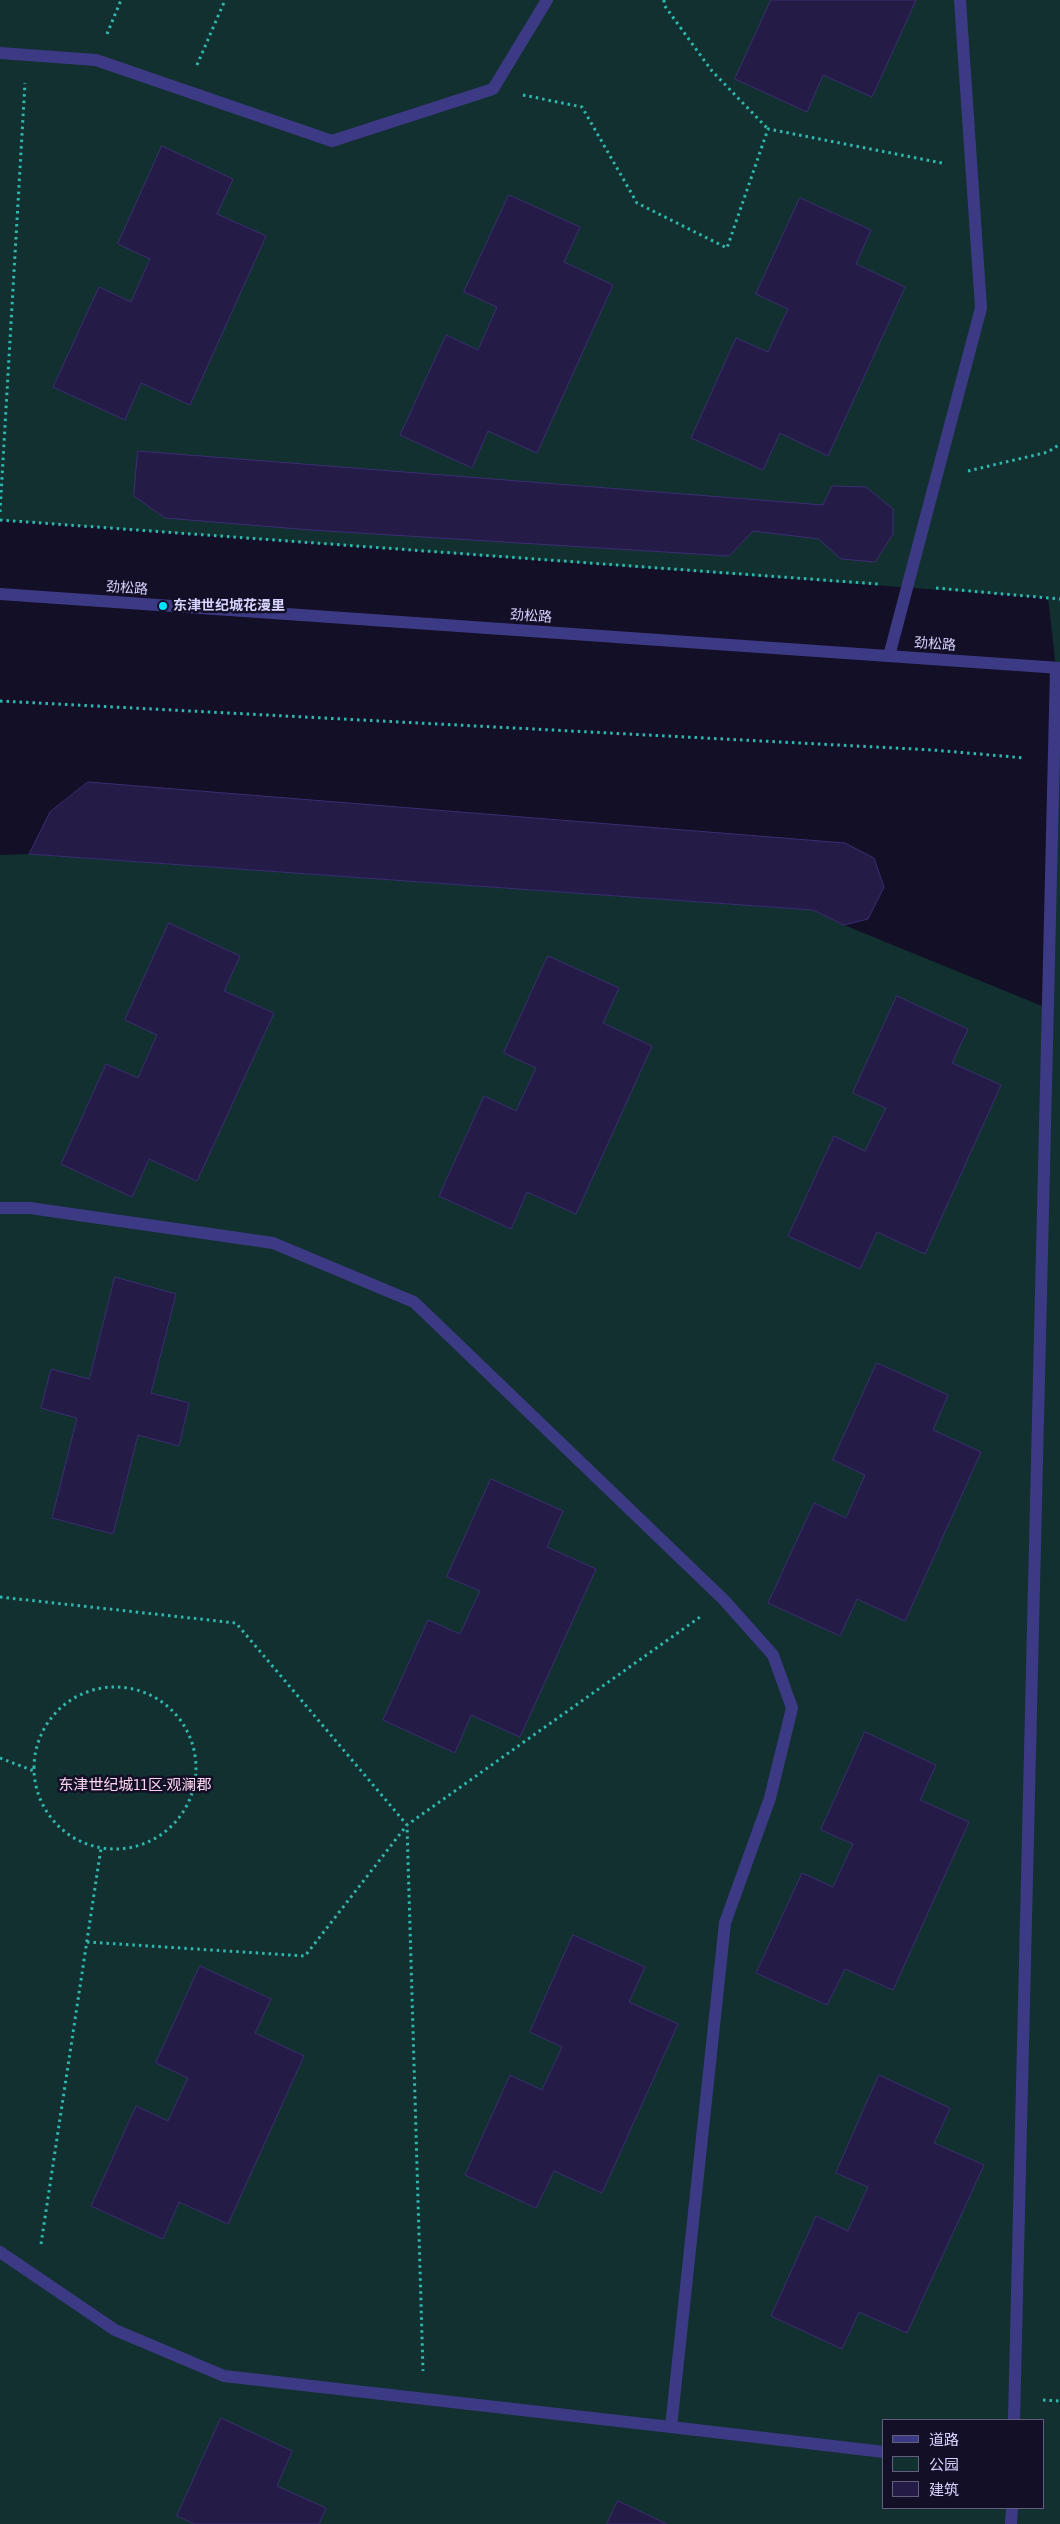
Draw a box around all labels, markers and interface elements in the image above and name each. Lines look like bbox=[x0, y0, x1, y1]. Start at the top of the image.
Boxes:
street label: 劲松路 bbox=[105, 578, 149, 598]
place label: 东津世纪城花漫里 bbox=[173, 598, 285, 614]
marker: 东津世纪城花漫里 bbox=[157, 600, 169, 612]
street label: 劲松路 bbox=[509, 606, 553, 626]
street label: 劲松路 bbox=[913, 634, 957, 654]
district label: 东津世纪城11区-观澜郡 bbox=[59, 1776, 211, 1794]
legend bbox=[882, 2419, 1045, 2509]
text: 道路 bbox=[929, 2431, 959, 2448]
text: 公园 bbox=[929, 2456, 959, 2473]
text: 建筑 bbox=[929, 2481, 959, 2498]

